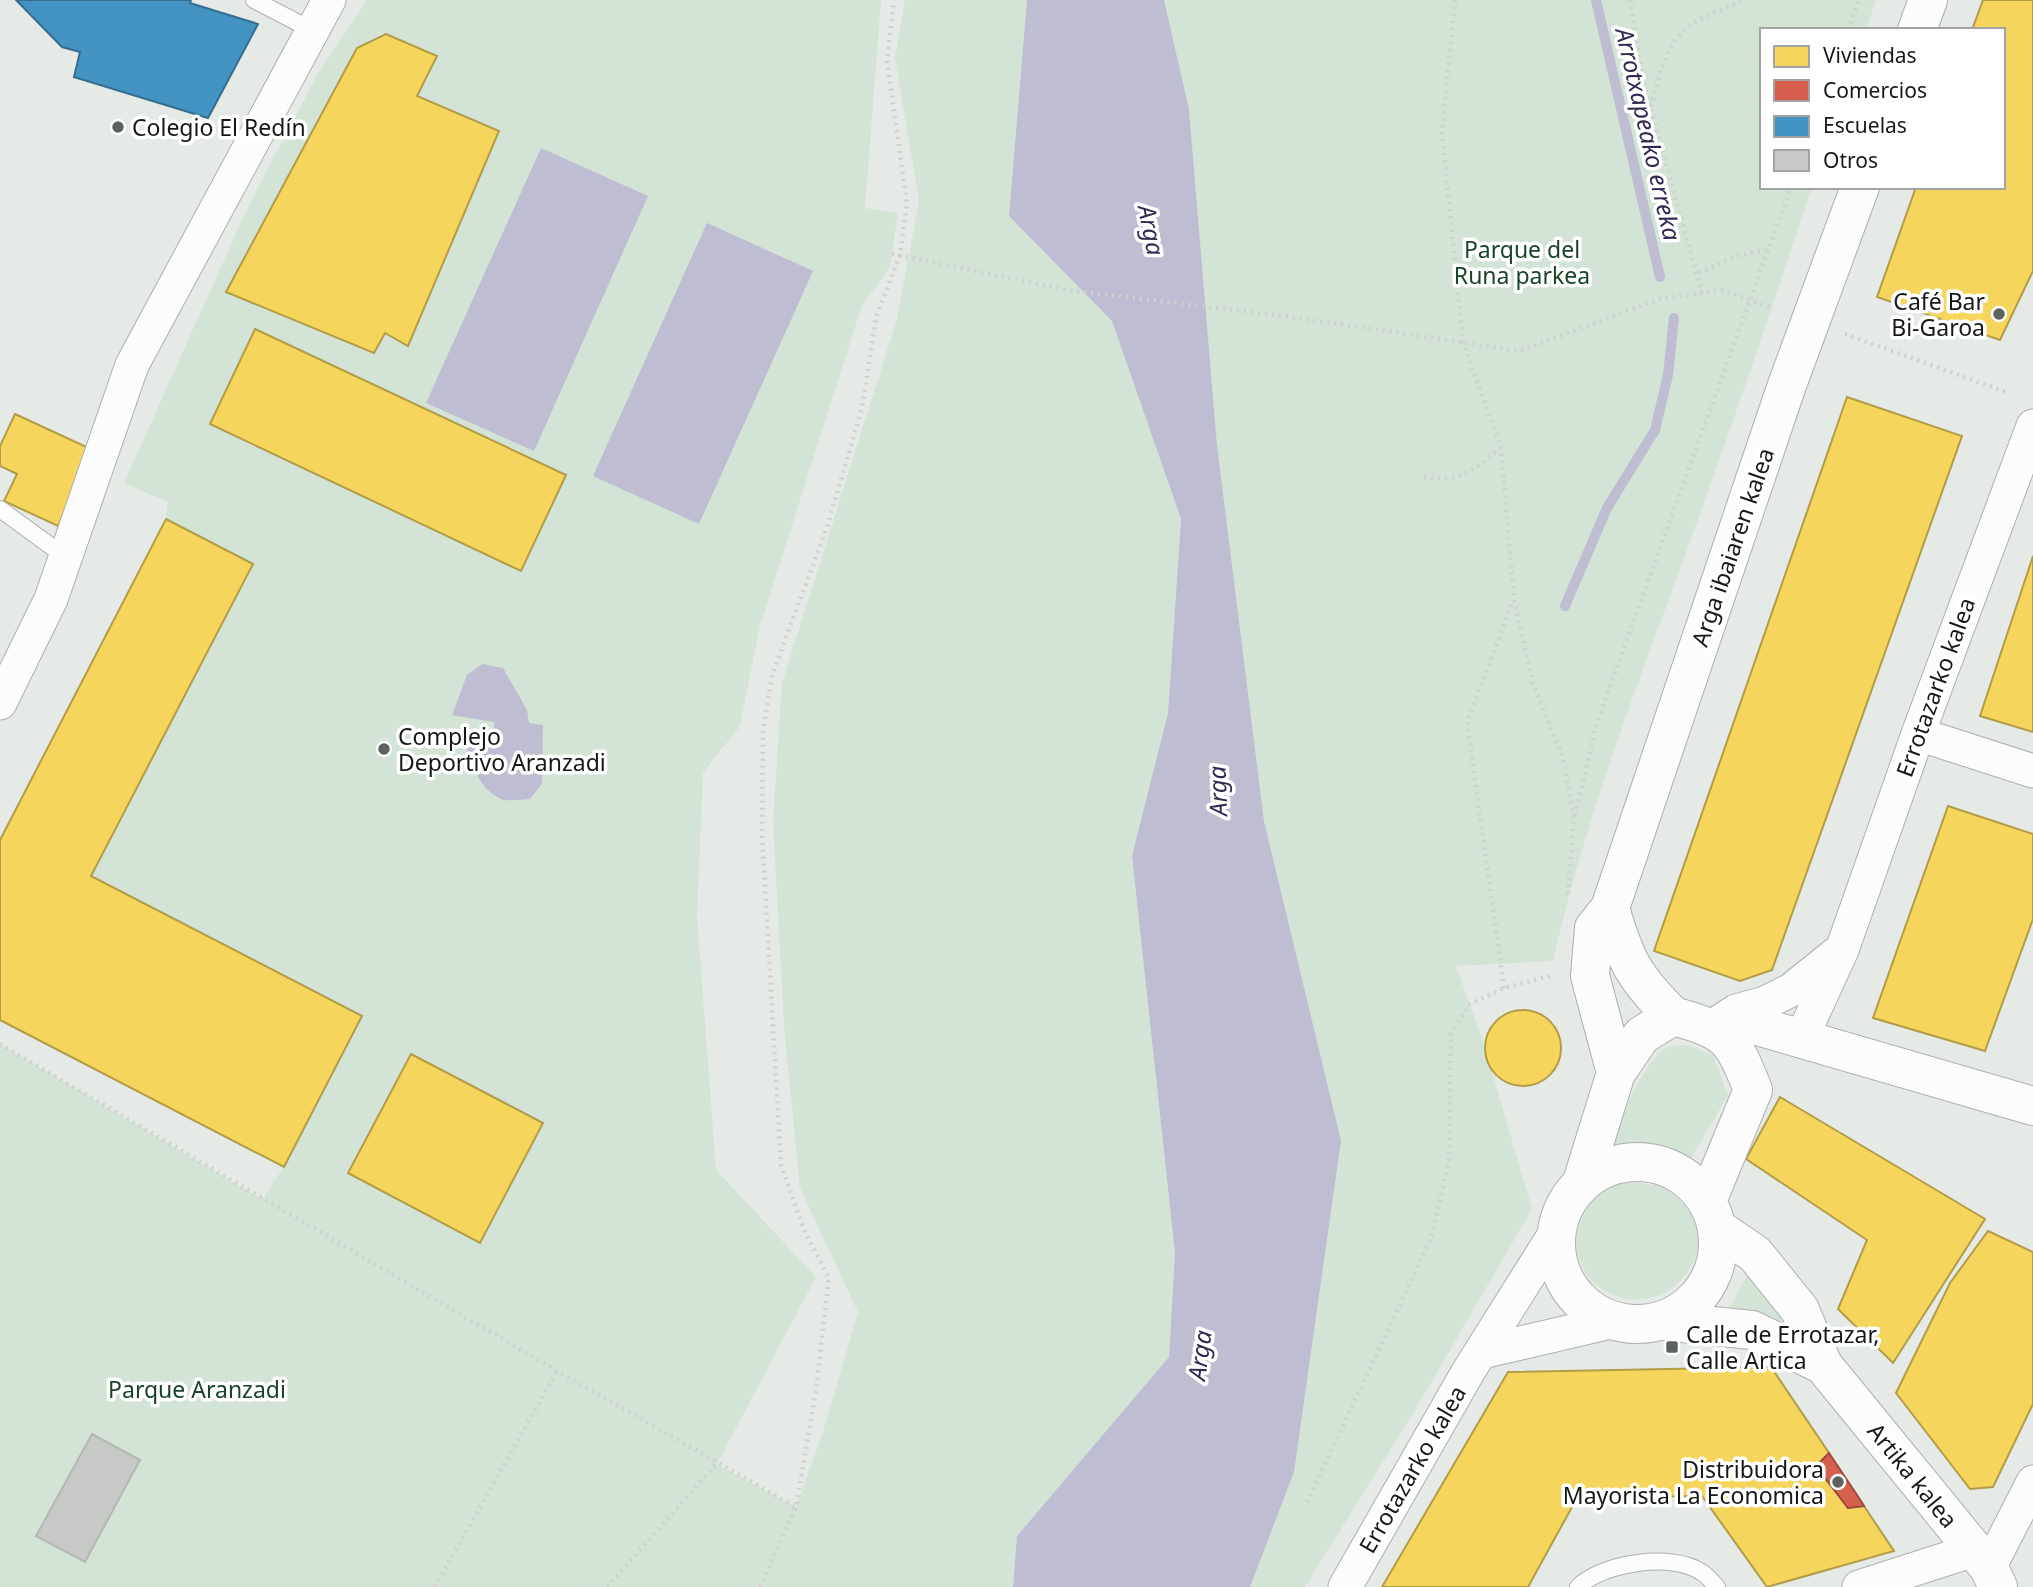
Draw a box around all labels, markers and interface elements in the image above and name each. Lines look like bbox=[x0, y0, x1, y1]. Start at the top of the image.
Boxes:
water label: Arrotxapeako erreka bbox=[1608, 22, 1690, 244]
legend bbox=[1760, 28, 2005, 189]
text: Viviendas bbox=[1823, 41, 1917, 69]
text: Comercios bbox=[1823, 76, 1927, 104]
place label: Colegio El Redín bbox=[132, 111, 306, 143]
text: Escuelas bbox=[1823, 111, 1907, 139]
marker: Colegio El Redín bbox=[110, 119, 126, 135]
text: Otros bbox=[1823, 146, 1878, 174]
water label: Arga bbox=[1131, 200, 1173, 258]
park label: Parque del Runa parkea bbox=[1454, 233, 1590, 291]
place label: Café Bar Bi-Garoa bbox=[1891, 285, 1985, 343]
marker: Café Bar Bi-Garoa bbox=[1991, 306, 2007, 322]
street label: Arga ibaiaren kalea bbox=[1683, 443, 1781, 651]
street label: Errotazarko kalea bbox=[1888, 593, 1982, 781]
place label: Complejo Deportivo Aranzadi bbox=[398, 720, 606, 778]
marker: Complejo Deportivo Aranzadi bbox=[376, 741, 392, 757]
water label: Arga bbox=[1200, 765, 1234, 819]
place label: Calle de Errotazar, Calle Artica bbox=[1686, 1318, 1880, 1376]
water label: Arga bbox=[1179, 1327, 1219, 1384]
marker: Calle de Errotazar, Calle Artica bbox=[1664, 1339, 1680, 1355]
park label: Parque Aranzadi bbox=[108, 1373, 286, 1405]
street label: Errotazarko kalea bbox=[1351, 1379, 1473, 1559]
street label: Artika kalea bbox=[1861, 1416, 1965, 1534]
place label: Distribuidora Mayorista La Economica bbox=[1563, 1453, 1824, 1511]
marker: Distribuidora Mayorista La Economica bbox=[1830, 1474, 1846, 1490]

